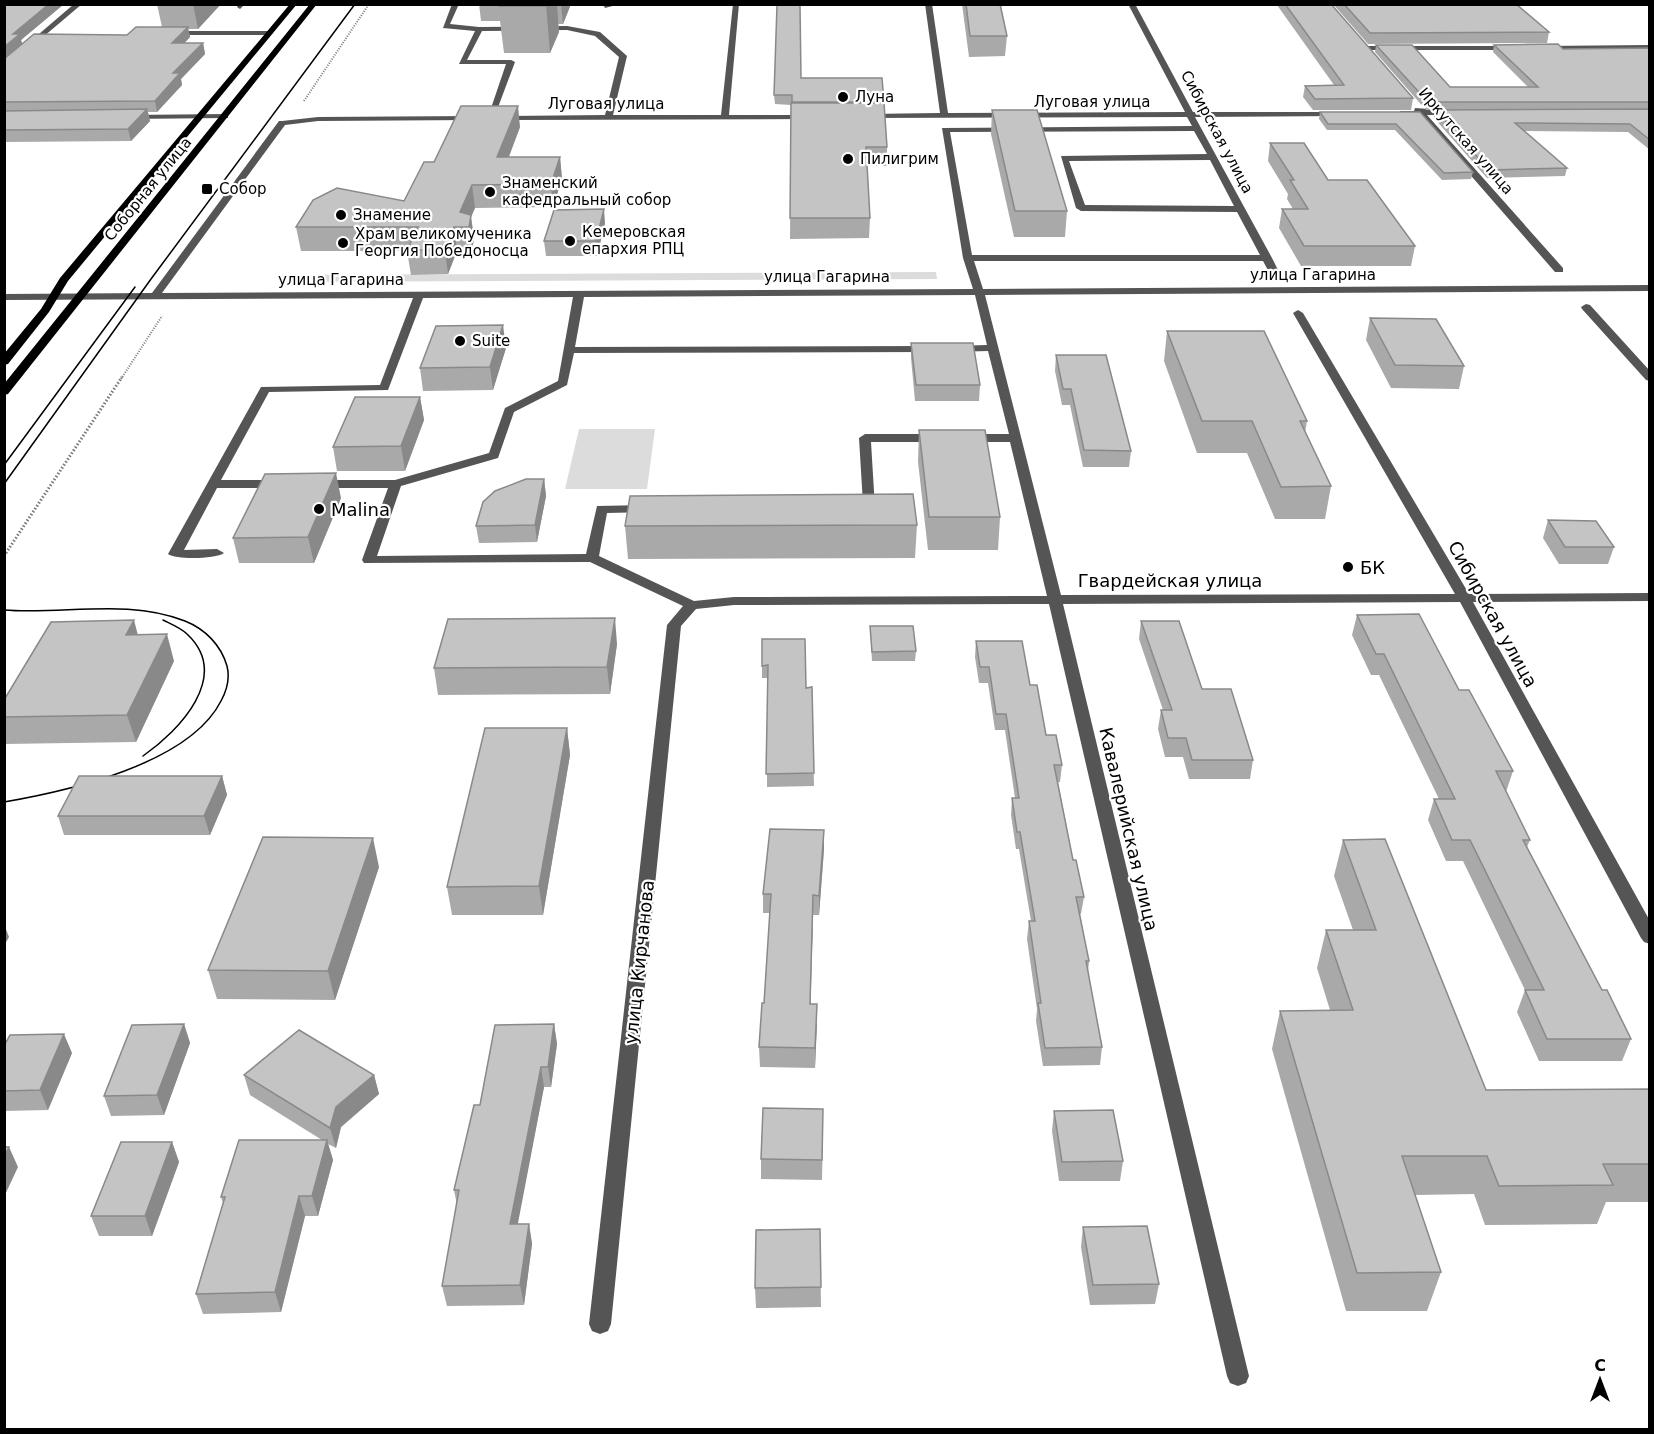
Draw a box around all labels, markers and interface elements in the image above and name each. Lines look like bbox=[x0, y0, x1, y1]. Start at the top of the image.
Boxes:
street label: Сибирская улица bbox=[1177, 67, 1257, 197]
street label: Иркутская улица bbox=[1415, 84, 1517, 198]
place label: Луна bbox=[855, 88, 894, 106]
marker: Луна bbox=[836, 90, 850, 104]
street label: Луговая улица bbox=[1034, 93, 1150, 111]
street label: Луговая улица bbox=[548, 95, 664, 113]
street label: Соборная улица bbox=[101, 134, 195, 244]
place label: Пилигрим bbox=[860, 150, 939, 168]
marker: Пилигрим bbox=[841, 152, 855, 166]
place label: Знаменский кафедральный собор bbox=[502, 174, 671, 209]
place label: Собор bbox=[219, 180, 267, 198]
marker: Собор bbox=[200, 182, 214, 196]
marker: Знаменский кафедральный собор bbox=[483, 185, 497, 199]
place label: Знамение bbox=[353, 206, 431, 224]
marker: Знамение bbox=[334, 208, 348, 222]
place label: Кемеровская епархия РПЦ bbox=[582, 223, 685, 258]
place label: Храм великомученика Георгия Победоносца bbox=[355, 225, 532, 260]
marker: Кемеровская епархия РПЦ bbox=[563, 234, 577, 248]
marker: Храм великомученика Георгия Победоносца bbox=[336, 236, 350, 250]
street label: улица Гагарина bbox=[1250, 266, 1376, 284]
street label: улица Гагарина bbox=[764, 268, 890, 286]
street label: улица Гагарина bbox=[278, 271, 404, 289]
place label: Suite bbox=[472, 332, 510, 350]
marker: Suite bbox=[453, 334, 467, 348]
place label: Malina bbox=[331, 499, 390, 520]
marker: Malina bbox=[312, 502, 326, 516]
street label: Сибирская улица bbox=[1444, 537, 1542, 691]
place label: БК bbox=[1360, 557, 1385, 578]
marker: БК bbox=[1341, 560, 1355, 574]
street label: Гвардейская улица bbox=[1078, 570, 1262, 591]
street label: Кавалерийская улица bbox=[1095, 725, 1163, 933]
street label: улица Кирчанова bbox=[620, 879, 658, 1045]
north arrow bbox=[1570, 1350, 1630, 1410]
text: С bbox=[1594, 1356, 1606, 1375]

